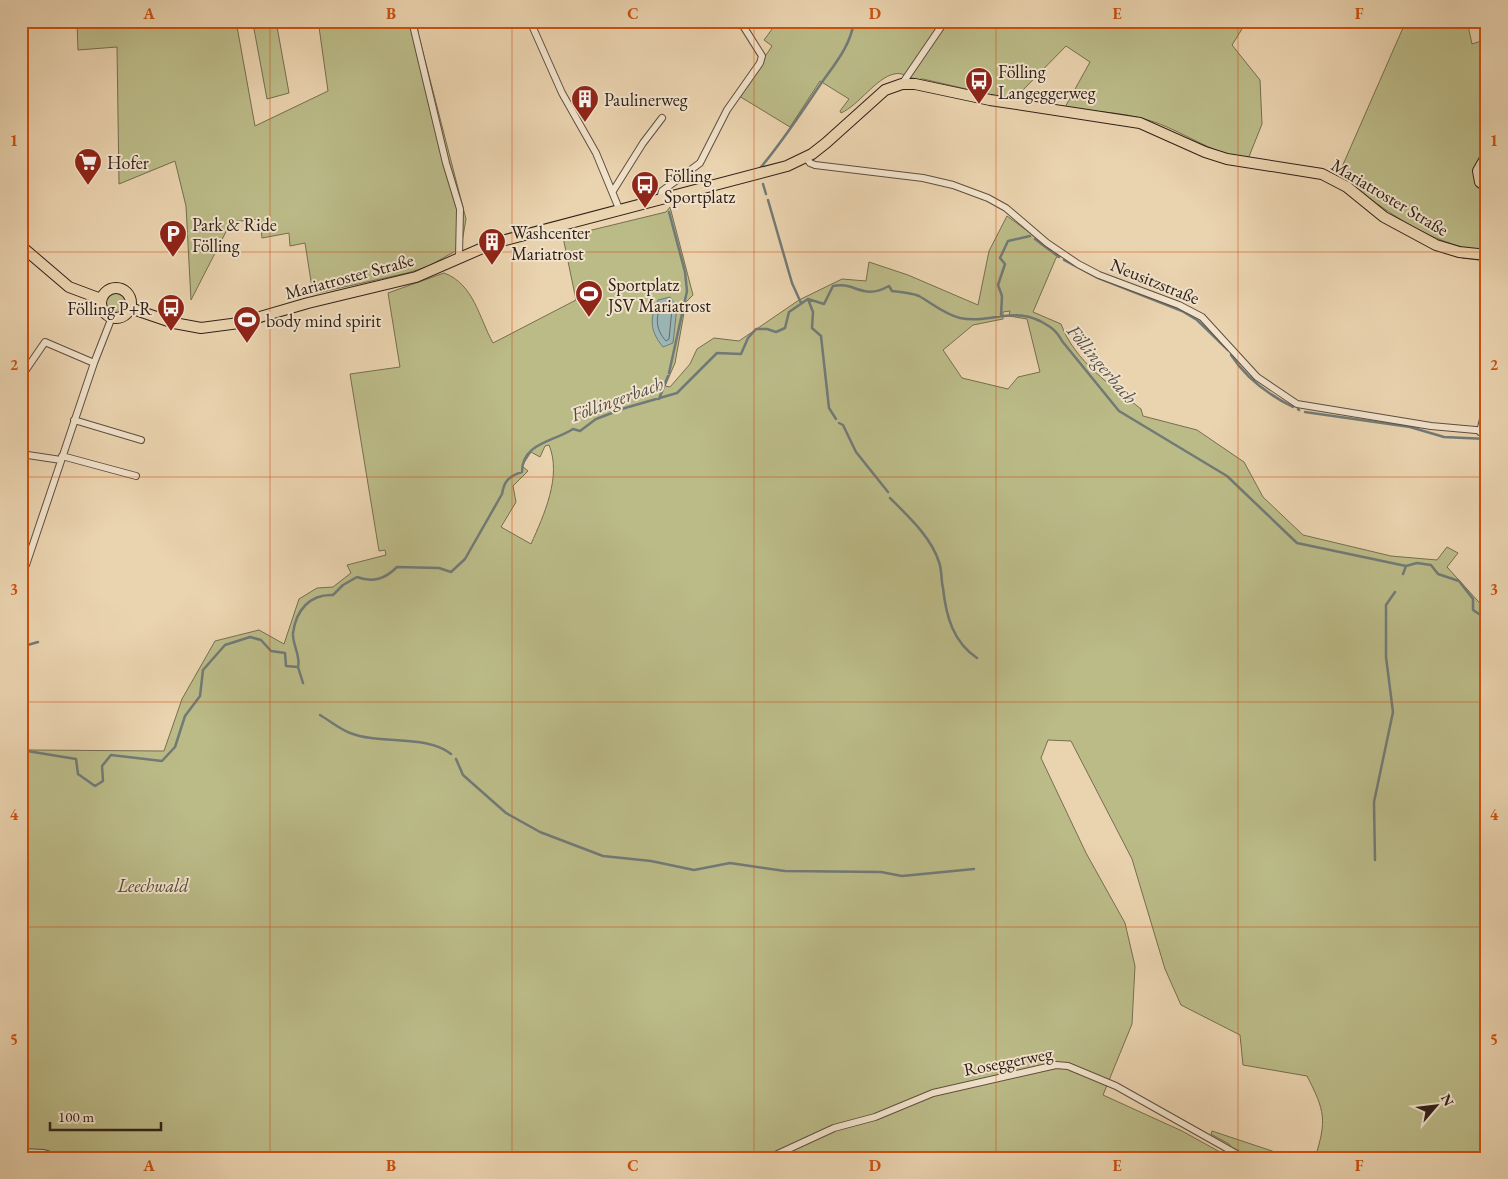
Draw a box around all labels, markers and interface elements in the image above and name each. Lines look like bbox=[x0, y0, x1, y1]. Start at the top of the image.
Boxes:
text: A bbox=[142, 3, 155, 24]
text: B bbox=[386, 3, 396, 24]
text: C bbox=[627, 3, 639, 24]
text: D bbox=[869, 3, 881, 24]
text: E bbox=[1112, 3, 1122, 24]
text: F bbox=[1355, 3, 1364, 24]
place label: Fölling Langeggerweg bbox=[998, 60, 1096, 104]
bus stop icon: Fölling Langeggerweg bbox=[964, 66, 994, 105]
building icon: Paulinerweg bbox=[570, 84, 600, 123]
place label: Paulinerweg bbox=[604, 88, 688, 111]
text: 1 bbox=[10, 130, 18, 151]
text: 1 bbox=[1490, 130, 1498, 151]
supermarket icon: Hofer bbox=[73, 147, 103, 186]
place label: Hofer bbox=[107, 151, 149, 174]
street label: Mariatroster Straße bbox=[1327, 153, 1453, 241]
place label: Fölling Sportplatz bbox=[664, 164, 736, 208]
bus stop icon: Fölling Sportplatz bbox=[630, 170, 660, 209]
place label: Park & Ride Fölling bbox=[192, 213, 277, 257]
parking icon: Park & Ride Fölling bbox=[158, 219, 188, 258]
place label: Washcenter Mariatrost bbox=[511, 221, 590, 265]
building icon: Washcenter Mariatrost bbox=[477, 227, 507, 266]
street label: Mariatroster Straße bbox=[282, 248, 416, 304]
street label: Neusitzstraße bbox=[1107, 253, 1203, 309]
place label: Sportplatz JSV Mariatrost bbox=[606, 273, 711, 317]
sports icon: Sportplatz JSV Mariatrost bbox=[574, 279, 604, 318]
bus stop icon: Fölling P+R bbox=[156, 293, 186, 332]
place label: Fölling P+R bbox=[67, 297, 152, 320]
sports icon: body mind spirit bbox=[232, 305, 262, 344]
place label: body mind spirit bbox=[266, 309, 381, 332]
water label: Föllingerbach bbox=[1061, 318, 1143, 409]
text: 2 bbox=[10, 354, 19, 375]
text: 2 bbox=[1490, 354, 1499, 375]
water label: Föllingerbach bbox=[566, 371, 667, 428]
text: 3 bbox=[10, 579, 18, 600]
text: 3 bbox=[1490, 579, 1498, 600]
text: 4 bbox=[10, 804, 19, 825]
text: 4 bbox=[1490, 804, 1499, 825]
park label: Leechwald bbox=[117, 874, 189, 897]
text: 5 bbox=[10, 1029, 18, 1050]
text: 5 bbox=[1490, 1029, 1498, 1050]
street label: Roseggerweg bbox=[962, 1041, 1055, 1081]
north arrow bbox=[1410, 1082, 1460, 1132]
text: N bbox=[1437, 1091, 1458, 1110]
scale bar bbox=[50, 1099, 161, 1131]
text: 100 m bbox=[58, 1107, 95, 1126]
text: A bbox=[142, 1155, 155, 1176]
text: B bbox=[386, 1155, 396, 1176]
text: C bbox=[627, 1155, 639, 1176]
text: D bbox=[869, 1155, 881, 1176]
text: E bbox=[1112, 1155, 1122, 1176]
text: F bbox=[1355, 1155, 1364, 1176]

